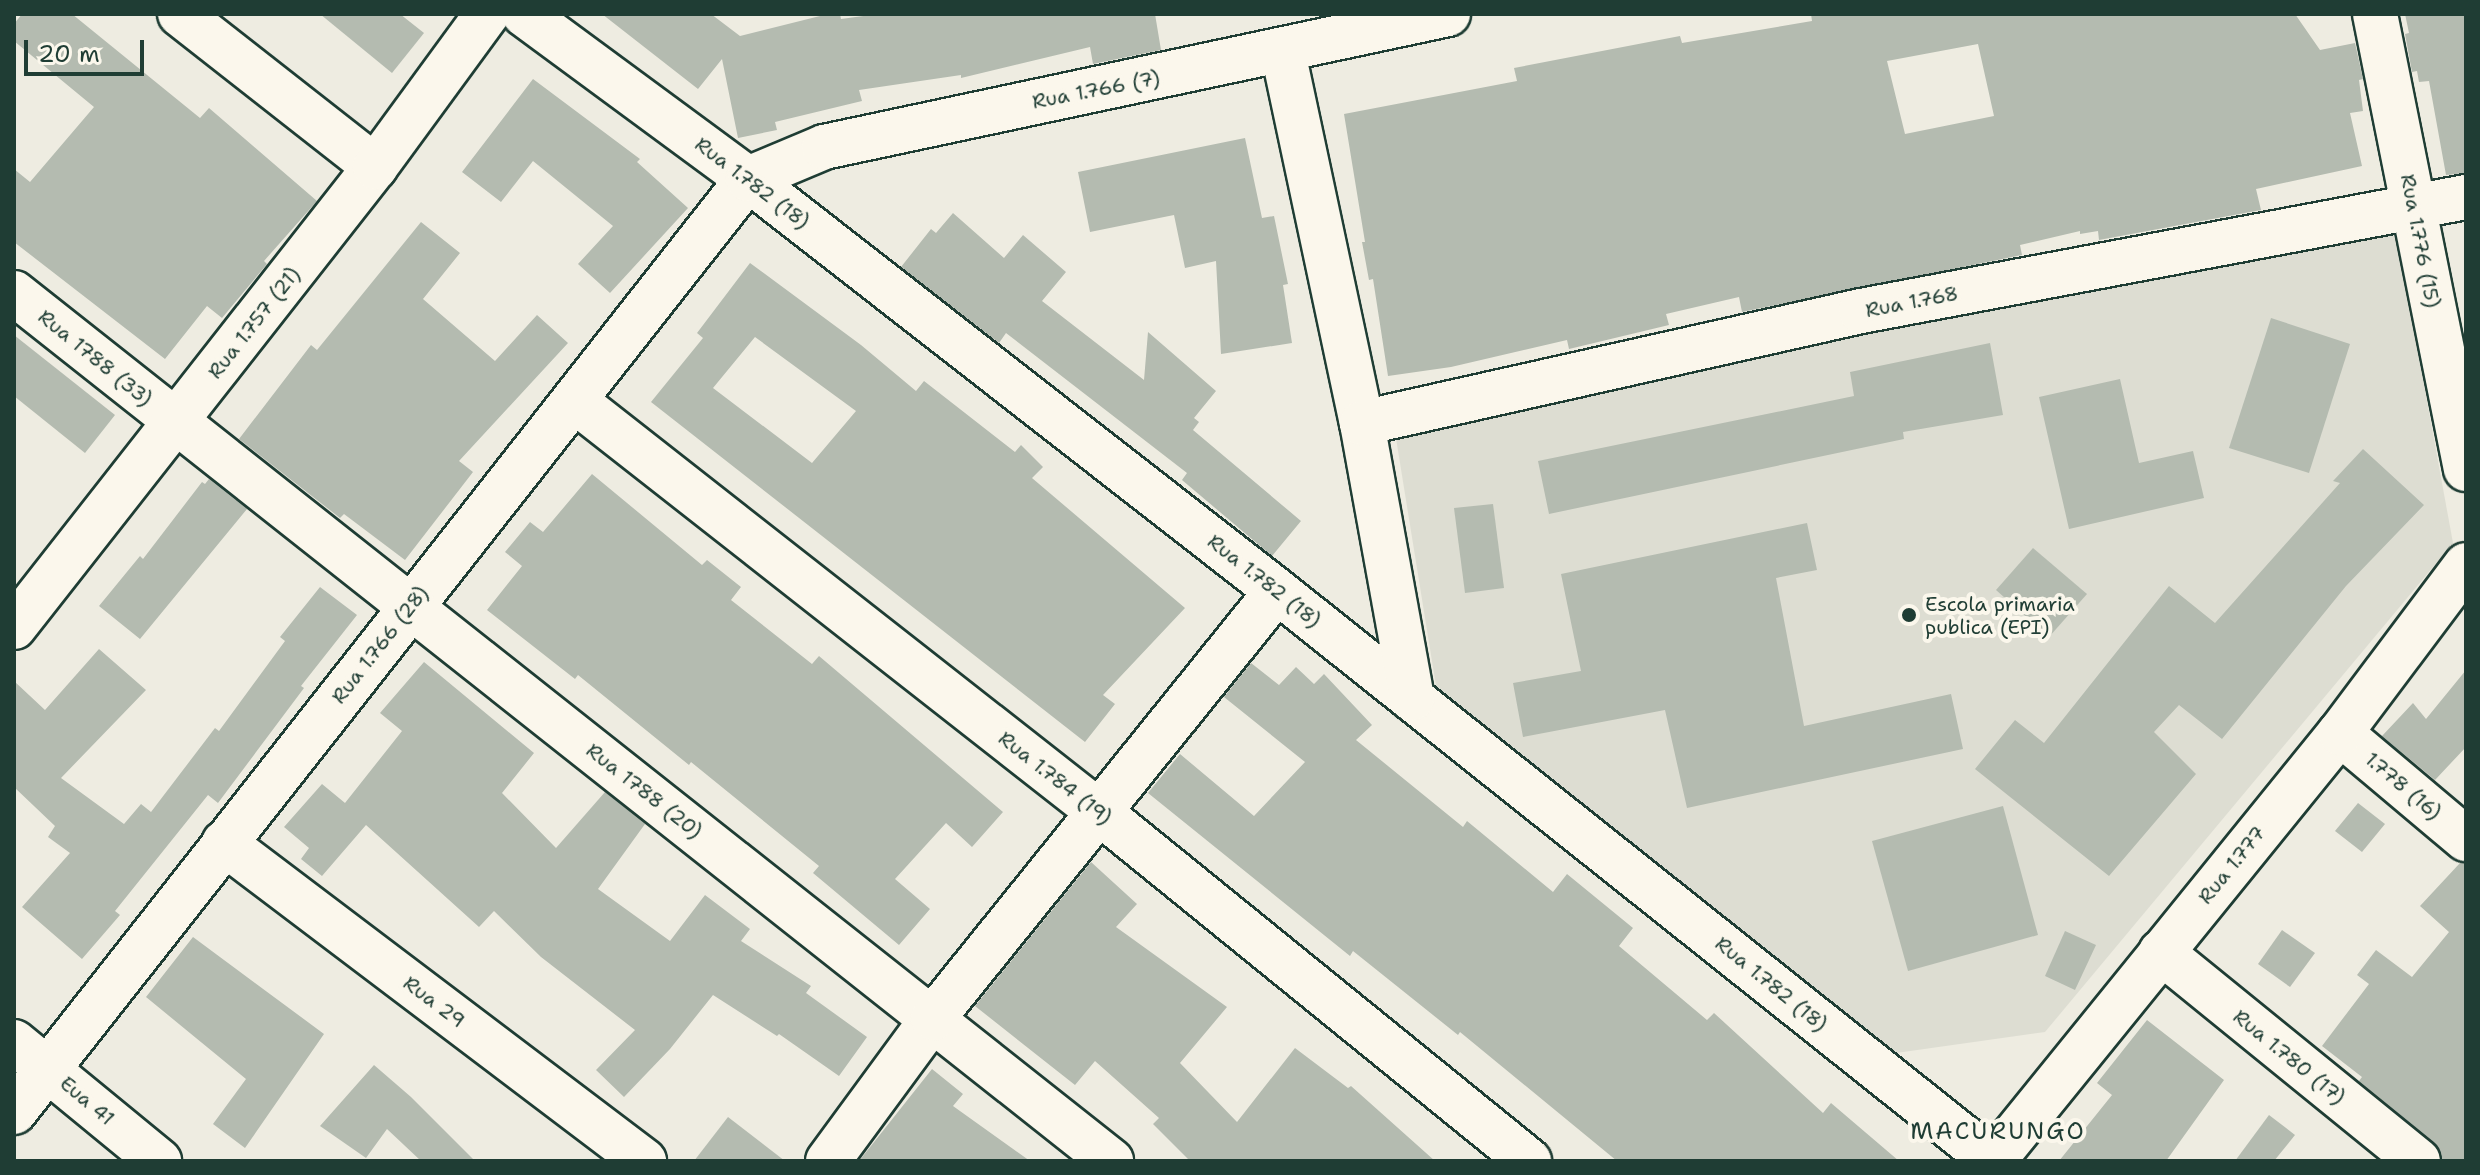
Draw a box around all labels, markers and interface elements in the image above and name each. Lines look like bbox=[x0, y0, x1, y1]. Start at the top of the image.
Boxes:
scale bar bbox=[28, 24, 148, 74]
text: 20 m bbox=[38, 38, 100, 70]
street label: Rua 1.766 (7) bbox=[1030, 66, 1162, 114]
street label: Rua 1.782 (18) bbox=[690, 132, 814, 234]
street label: Rua 1.776 (15) bbox=[2395, 172, 2445, 310]
street label: Rua 1.757 (21) bbox=[203, 262, 305, 384]
street label: Rua 1.768 bbox=[1864, 281, 1960, 323]
street label: Rua 1788 (33) bbox=[33, 305, 157, 411]
street label: Rua 1.782 (18) bbox=[1203, 529, 1325, 633]
street label: Rua 1.766 (28) bbox=[327, 581, 433, 709]
place label: Escola primaria publica (EPI) bbox=[1925, 592, 2075, 639]
marker: Escola primaria publica (EPI) bbox=[1900, 606, 1918, 624]
street label: Rua 1.784 (19) bbox=[994, 726, 1116, 830]
street label: Rua 1788 (20) bbox=[581, 738, 707, 844]
street label: 1.778 (16) bbox=[2360, 747, 2446, 825]
street label: Rua 1.777 bbox=[2193, 821, 2271, 909]
street label: Rua 1.782 (18) bbox=[1710, 932, 1832, 1036]
street label: Rua 29 bbox=[398, 971, 470, 1033]
street label: Rua 1.780 (17) bbox=[2228, 1005, 2350, 1109]
street label: Eua 41 bbox=[55, 1071, 119, 1131]
district label: MACURUNGO bbox=[1910, 1118, 2086, 1146]

